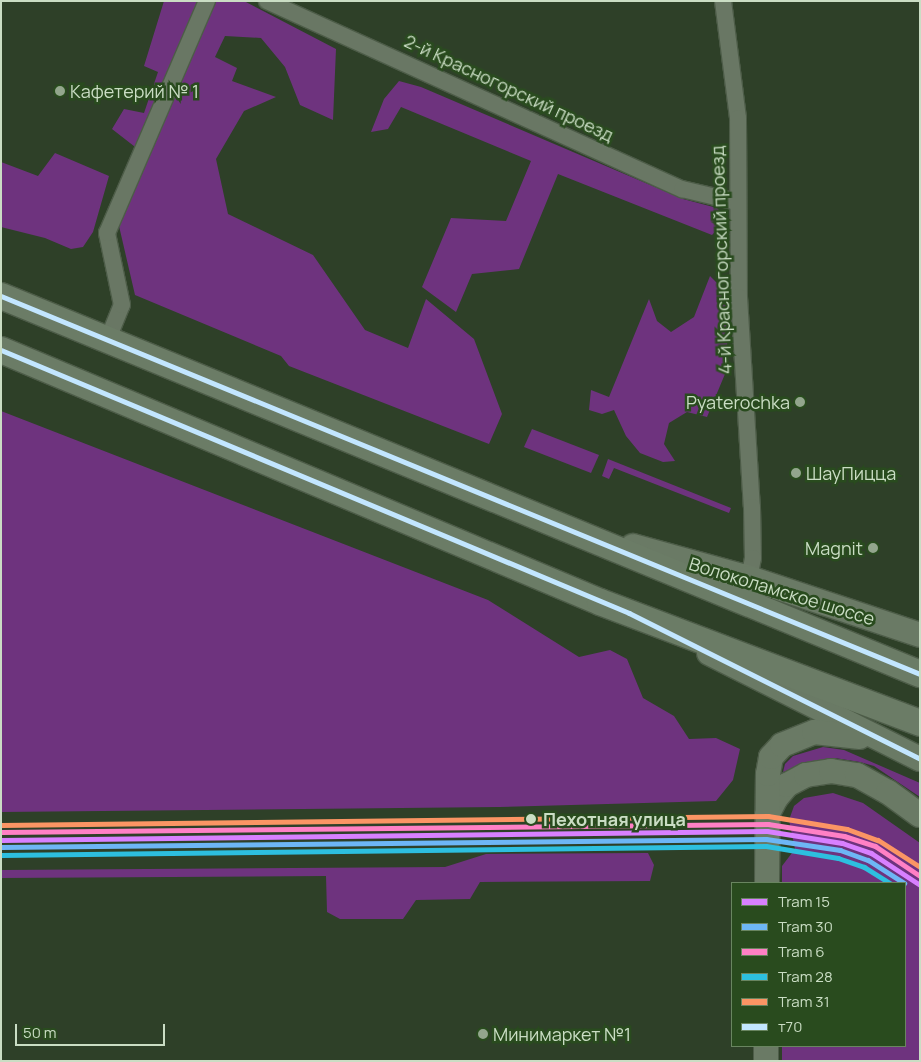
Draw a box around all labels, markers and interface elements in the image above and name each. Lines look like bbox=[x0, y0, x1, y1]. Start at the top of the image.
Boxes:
street label: 2-й Красногорский проезд bbox=[401, 30, 617, 146]
place label: Кафетерий № 1 bbox=[70, 80, 199, 102]
marker: Кафетерий № 1 bbox=[54, 85, 66, 97]
street label: 4-й Красногорский проезд bbox=[706, 145, 736, 375]
place label: Pyaterochka bbox=[686, 391, 790, 413]
marker: Pyaterochka bbox=[794, 396, 806, 408]
place label: ШауПицца bbox=[806, 462, 896, 484]
marker: ШауПицца bbox=[790, 467, 802, 479]
place label: Magnit bbox=[805, 537, 863, 559]
marker: Magnit bbox=[867, 542, 879, 554]
street label: Волоколамское шоссе bbox=[687, 552, 877, 630]
place label: Пехотная улица bbox=[543, 808, 686, 830]
marker: Пехотная улица bbox=[523, 811, 539, 827]
legend bbox=[731, 882, 906, 1047]
text: Tram 15 bbox=[778, 891, 830, 912]
text: Tram 30 bbox=[778, 916, 833, 937]
text: Tram 6 bbox=[778, 941, 825, 962]
text: Tram 28 bbox=[778, 966, 833, 987]
text: Tram 31 bbox=[778, 991, 830, 1012]
scale bar bbox=[18, 1014, 168, 1046]
text: т70 bbox=[778, 1016, 802, 1037]
text: 50 m bbox=[23, 1022, 57, 1043]
place label: Минимаркет №1 bbox=[493, 1023, 631, 1045]
marker: Минимаркет №1 bbox=[477, 1028, 489, 1040]

